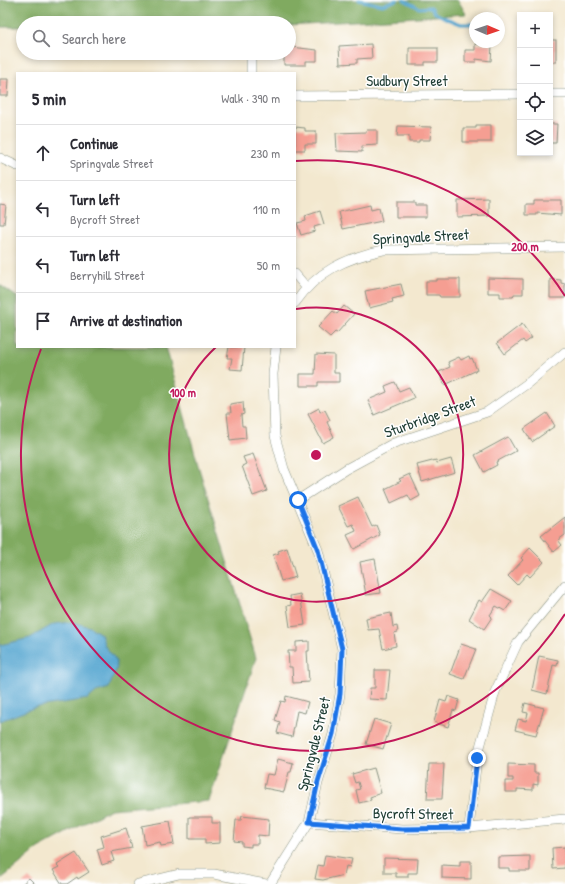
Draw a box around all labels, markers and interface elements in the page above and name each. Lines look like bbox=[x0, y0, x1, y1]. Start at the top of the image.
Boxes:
north arrow bbox=[469, 12, 505, 48]
map controls bbox=[517, 12, 553, 156]
button: + bbox=[517, 12, 553, 48]
search box bbox=[16, 16, 296, 60]
icon: search bbox=[30, 27, 52, 49]
text: Search here bbox=[62, 28, 126, 49]
button: − bbox=[517, 48, 553, 84]
street label: Sudbury Street bbox=[366, 70, 449, 91]
button: locate bbox=[517, 84, 553, 120]
text: 5 min bbox=[32, 87, 66, 110]
text: Walk · 390 m bbox=[221, 89, 280, 107]
button: layers bbox=[517, 120, 553, 156]
text: Continue bbox=[70, 133, 118, 154]
icon: ahead bbox=[32, 142, 54, 164]
text: 230 m bbox=[250, 144, 280, 162]
text: Springvale Street bbox=[70, 154, 153, 172]
text: Turn left bbox=[70, 189, 120, 210]
icon: left bbox=[32, 198, 54, 220]
text: 110 m bbox=[253, 200, 280, 218]
text: Bycroft Street bbox=[70, 210, 140, 228]
street label: Springvale Street bbox=[372, 223, 470, 250]
text: 200 m bbox=[511, 238, 539, 255]
text: Turn left bbox=[70, 245, 120, 266]
icon: left bbox=[32, 254, 54, 276]
text: 50 m bbox=[257, 256, 280, 274]
text: Berryhill Street bbox=[70, 266, 145, 284]
icon: arrive bbox=[32, 310, 54, 332]
text: Arrive at destination bbox=[70, 310, 182, 331]
text: 100 m bbox=[170, 384, 196, 401]
street label: Sturbridge Street bbox=[381, 390, 479, 443]
centre of rings bbox=[309, 448, 323, 462]
route start bbox=[289, 491, 307, 509]
street label: Springvale Street bbox=[292, 694, 336, 793]
route end bbox=[468, 749, 486, 767]
street label: Bycroft Street bbox=[373, 802, 454, 825]

